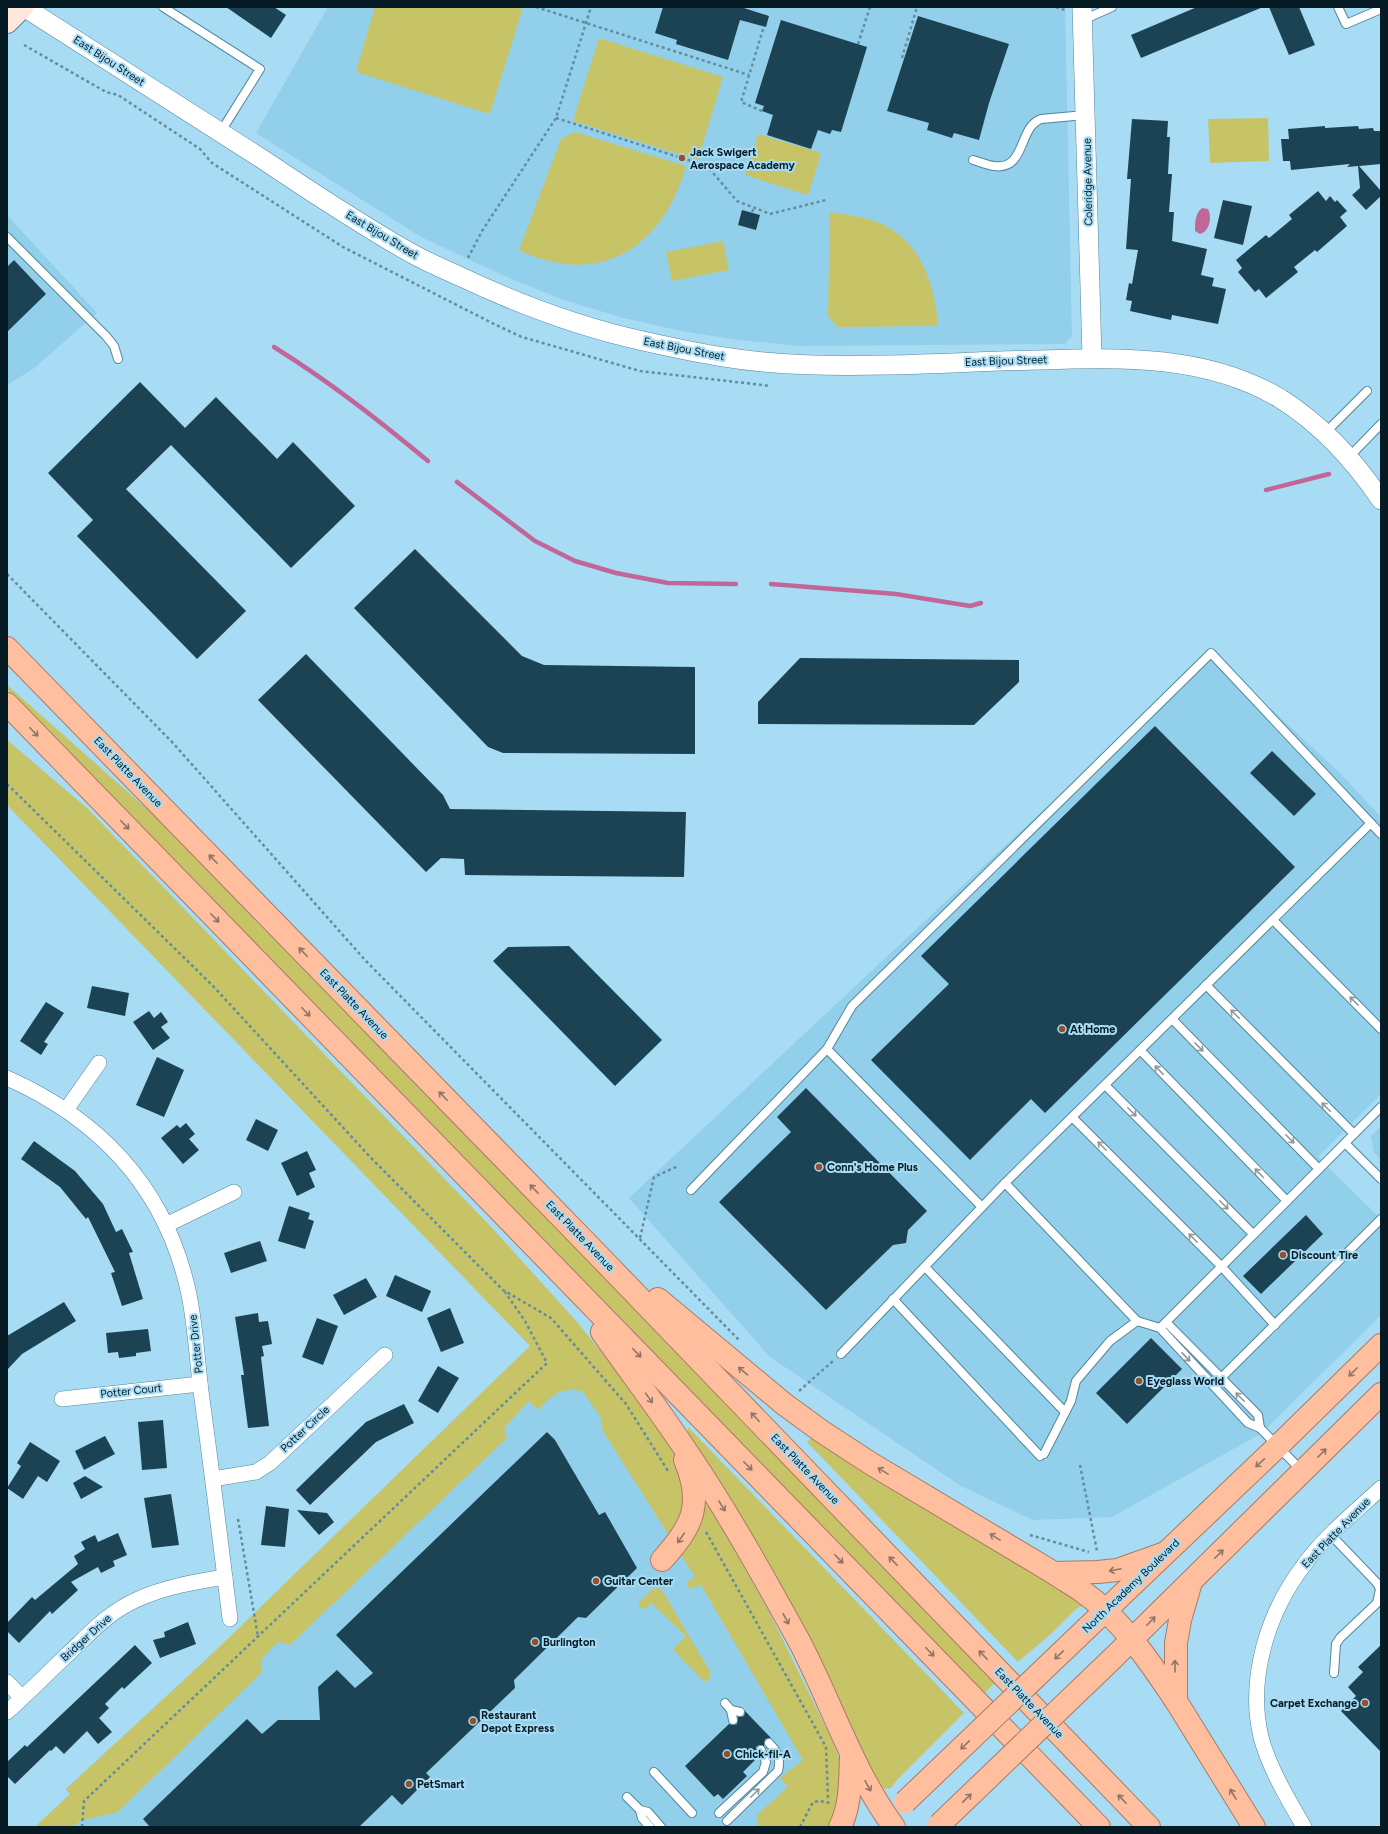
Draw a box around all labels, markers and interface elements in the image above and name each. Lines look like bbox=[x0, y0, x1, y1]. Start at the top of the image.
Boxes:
street label: East Bijou Street bbox=[71, 33, 147, 89]
street label: Coleridge Avenue bbox=[1081, 138, 1095, 226]
place label: Jack Swigert Aerospace Academy bbox=[690, 146, 795, 172]
marker: Jack Swigert Aerospace Academy bbox=[677, 153, 687, 163]
street label: East Bijou Street bbox=[343, 208, 421, 262]
street label: East Bijou Street bbox=[642, 335, 726, 363]
street label: East Bijou Street bbox=[965, 353, 1047, 369]
one-way arrow bbox=[29, 727, 39, 737]
street label: East Platte Avenue bbox=[91, 734, 165, 810]
one-way arrow bbox=[120, 820, 130, 830]
one-way arrow bbox=[208, 854, 217, 864]
one-way arrow bbox=[211, 913, 220, 923]
one-way arrow bbox=[298, 947, 308, 957]
street label: East Platte Avenue bbox=[317, 966, 391, 1042]
one-way arrow bbox=[1349, 996, 1358, 1006]
one-way arrow bbox=[301, 1007, 311, 1017]
one-way arrow bbox=[1230, 1009, 1240, 1019]
place label: At Home bbox=[1070, 1023, 1115, 1036]
marker: At Home bbox=[1057, 1024, 1067, 1034]
one-way arrow bbox=[1194, 1042, 1204, 1052]
one-way arrow bbox=[1154, 1065, 1164, 1075]
one-way arrow bbox=[438, 1091, 448, 1101]
one-way arrow bbox=[1321, 1102, 1331, 1112]
one-way arrow bbox=[1128, 1107, 1137, 1117]
one-way arrow bbox=[1285, 1134, 1295, 1144]
one-way arrow bbox=[1097, 1141, 1107, 1151]
place label: Conn's Home Plus bbox=[827, 1161, 918, 1174]
marker: Conn's Home Plus bbox=[814, 1162, 824, 1172]
one-way arrow bbox=[1255, 1168, 1264, 1178]
one-way arrow bbox=[529, 1184, 538, 1194]
street label: East Platte Avenue bbox=[543, 1198, 617, 1274]
one-way arrow bbox=[1219, 1200, 1229, 1210]
one-way arrow bbox=[1188, 1233, 1198, 1243]
place label: Discount Tire bbox=[1291, 1249, 1358, 1262]
marker: Discount Tire bbox=[1278, 1250, 1288, 1260]
street label: Potter Drive bbox=[186, 1314, 206, 1374]
one-way arrow bbox=[632, 1348, 642, 1358]
one-way arrow bbox=[1181, 1352, 1191, 1362]
one-way arrow bbox=[738, 1366, 749, 1375]
one-way arrow bbox=[1348, 1367, 1358, 1377]
place label: Eyeglass World bbox=[1147, 1375, 1224, 1388]
marker: Eyeglass World bbox=[1134, 1376, 1144, 1386]
street label: Potter Court bbox=[100, 1381, 162, 1401]
one-way arrow bbox=[1235, 1392, 1245, 1402]
one-way arrow bbox=[645, 1393, 653, 1404]
street label: Potter Circle bbox=[278, 1403, 332, 1455]
one-way arrow bbox=[750, 1412, 759, 1422]
street label: East Platte Avenue bbox=[768, 1431, 842, 1507]
one-way arrow bbox=[1317, 1448, 1327, 1458]
one-way arrow bbox=[1255, 1458, 1265, 1468]
one-way arrow bbox=[743, 1461, 753, 1471]
one-way arrow bbox=[877, 1466, 889, 1474]
street label: East Platte Avenue bbox=[1299, 1495, 1373, 1571]
one-way arrow bbox=[718, 1500, 726, 1511]
one-way arrow bbox=[676, 1532, 685, 1543]
one-way arrow bbox=[989, 1533, 1001, 1541]
street label: North Academy Boulevard bbox=[1080, 1536, 1182, 1636]
one-way arrow bbox=[1214, 1549, 1224, 1559]
one-way arrow bbox=[834, 1554, 844, 1564]
one-way arrow bbox=[888, 1556, 898, 1566]
one-way arrow bbox=[1108, 1566, 1121, 1574]
place label: Guitar Center bbox=[604, 1575, 674, 1588]
marker: Guitar Center bbox=[591, 1576, 601, 1586]
street label: Bridger Drive bbox=[58, 1612, 114, 1664]
one-way arrow bbox=[783, 1612, 791, 1624]
one-way arrow bbox=[1146, 1616, 1156, 1626]
place label: Burlington bbox=[543, 1636, 596, 1649]
marker: Burlington bbox=[530, 1637, 540, 1647]
one-way arrow bbox=[925, 1647, 935, 1657]
one-way arrow bbox=[979, 1650, 988, 1660]
one-way arrow bbox=[1054, 1650, 1064, 1660]
one-way arrow bbox=[1171, 1660, 1179, 1673]
street label: East Platte Avenue bbox=[992, 1665, 1066, 1741]
place label: Carpet Exchange bbox=[1270, 1697, 1357, 1710]
marker: Carpet Exchange bbox=[1360, 1698, 1370, 1708]
place label: Restaurant Depot Express bbox=[481, 1709, 554, 1735]
marker: Restaurant Depot Express bbox=[468, 1716, 478, 1726]
one-way arrow bbox=[960, 1740, 970, 1750]
place label: Chick-fil-A bbox=[735, 1748, 791, 1761]
marker: Chick-fil-A bbox=[722, 1749, 732, 1759]
place label: PetSmart bbox=[417, 1778, 465, 1791]
marker: PetSmart bbox=[404, 1779, 414, 1789]
one-way arrow bbox=[864, 1780, 872, 1792]
one-way arrow bbox=[750, 1788, 760, 1798]
one-way arrow bbox=[1229, 1788, 1237, 1800]
one-way arrow bbox=[962, 1793, 972, 1803]
one-way arrow bbox=[1117, 1794, 1127, 1804]

